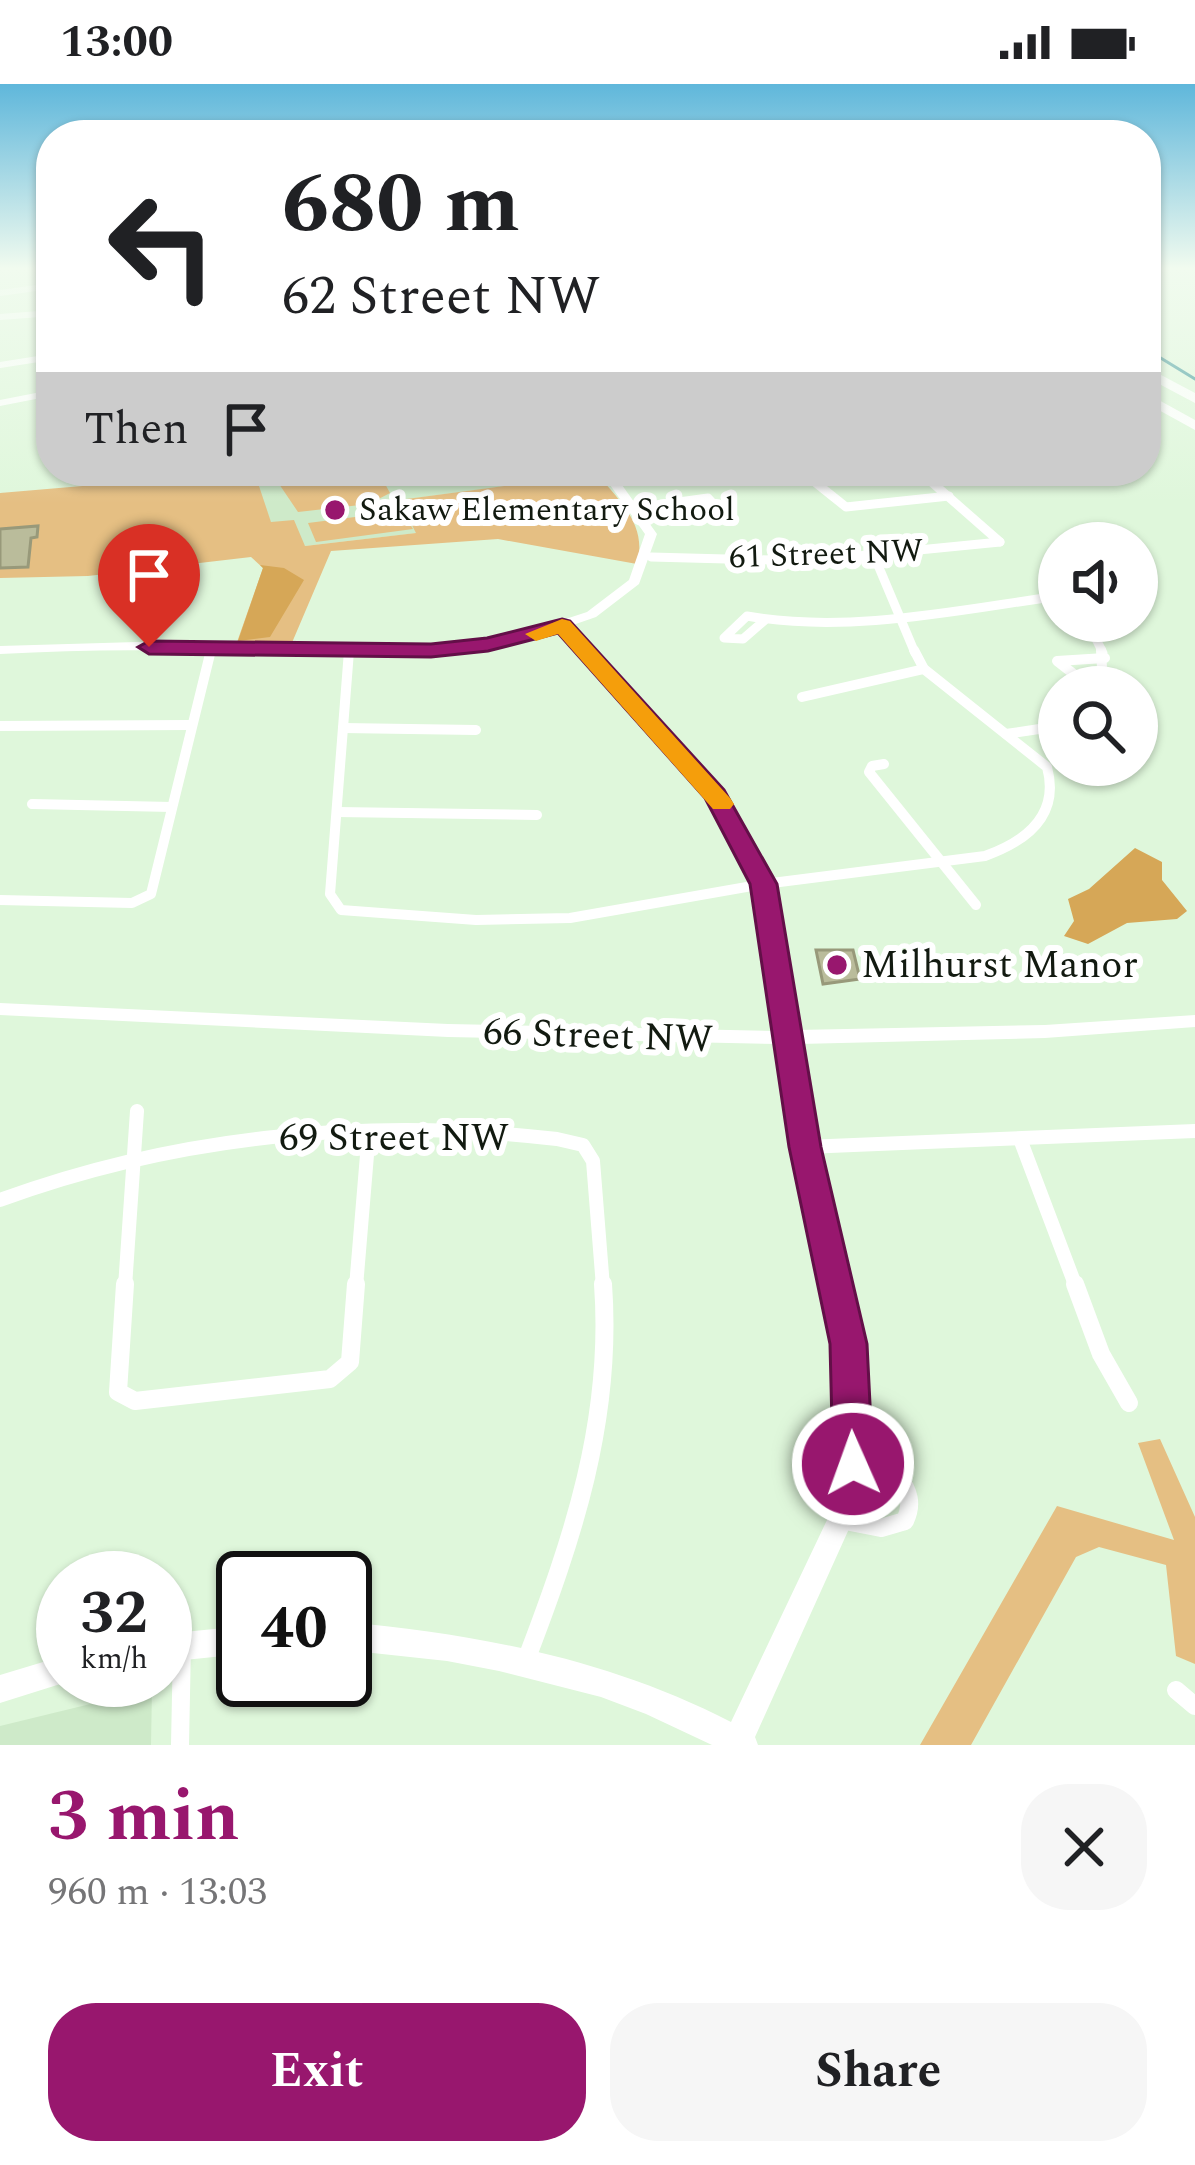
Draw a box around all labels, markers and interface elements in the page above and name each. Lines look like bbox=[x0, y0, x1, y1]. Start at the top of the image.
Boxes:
text: 13:00 bbox=[60, 8, 173, 77]
text: 680 m bbox=[282, 141, 520, 269]
icon: left bbox=[84, 168, 240, 324]
text: 62 Street NW bbox=[282, 256, 600, 338]
text: Then bbox=[84, 395, 189, 464]
icon: arrive bbox=[213, 396, 279, 462]
place label: Sakaw Elementary School bbox=[359, 485, 735, 535]
marker: Sakaw Elementary School bbox=[322, 497, 348, 523]
map controls bbox=[1038, 522, 1158, 786]
button: sound bbox=[1038, 522, 1158, 642]
pin bbox=[98, 524, 200, 647]
street label: 61 Street NW bbox=[728, 526, 924, 582]
icon: arrive bbox=[116, 542, 182, 608]
button: search bbox=[1038, 666, 1158, 786]
place label: Milhurst Manor bbox=[861, 936, 1138, 995]
marker: Milhurst Manor bbox=[824, 952, 850, 978]
street label: 66 Street NW bbox=[482, 1003, 714, 1069]
street label: 69 Street NW bbox=[279, 1109, 509, 1168]
position arrow bbox=[790, 1401, 916, 1527]
speed limit sign: 40 bbox=[216, 1551, 372, 1707]
text: 32 bbox=[80, 1568, 148, 1660]
text: km/h bbox=[80, 1636, 148, 1682]
text: 3 min bbox=[48, 1763, 240, 1872]
button: close bbox=[1021, 1784, 1147, 1910]
text: 960 m · 13:03 bbox=[48, 1863, 267, 1922]
button: Exit bbox=[48, 2003, 586, 2141]
button: Share bbox=[610, 2003, 1147, 2141]

